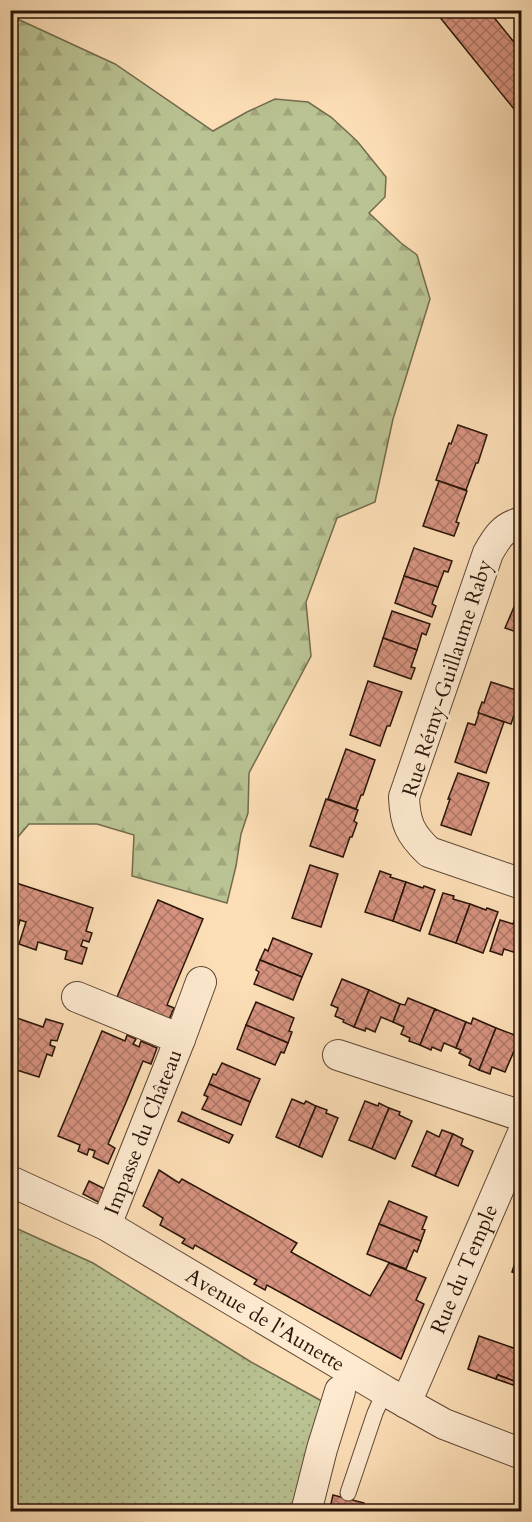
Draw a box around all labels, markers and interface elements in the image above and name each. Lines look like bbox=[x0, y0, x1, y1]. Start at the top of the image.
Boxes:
street label: Rue Rémy-Guillaume Raby bbox=[395, 556, 500, 800]
street label: Impasse du Château bbox=[97, 1045, 189, 1220]
street label: Rue du Temple bbox=[424, 1200, 505, 1338]
street label: Avenue de l'Aunette bbox=[180, 1261, 350, 1379]

